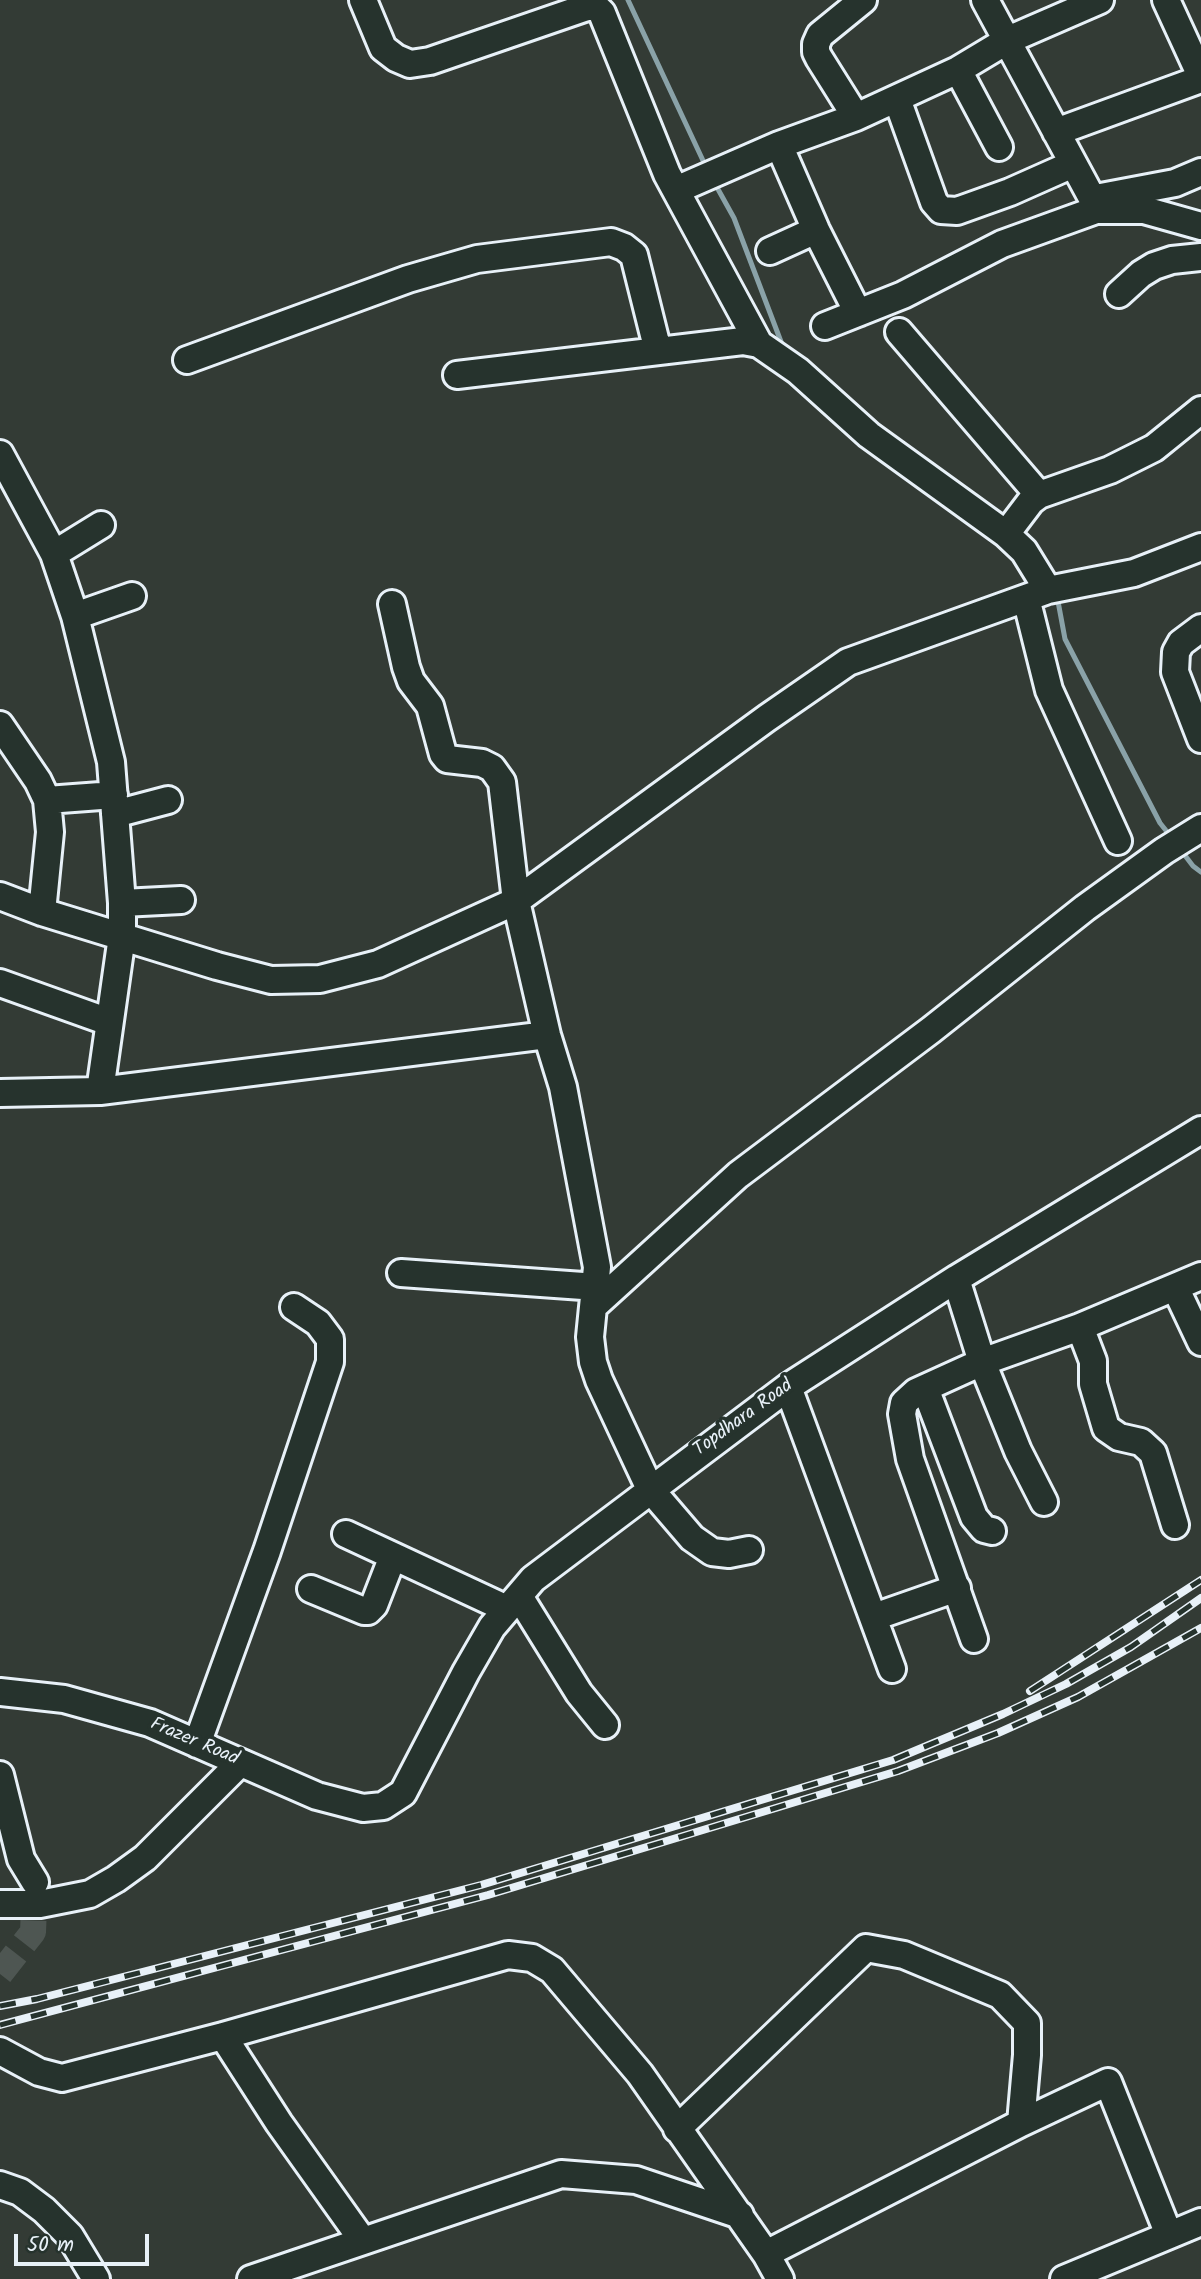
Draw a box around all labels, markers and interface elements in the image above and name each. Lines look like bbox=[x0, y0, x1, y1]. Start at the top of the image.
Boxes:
street label: Topdhara Road bbox=[690, 1375, 798, 1463]
street label: Frazer Road bbox=[146, 1714, 242, 1772]
scale bar bbox=[18, 2220, 152, 2264]
text: 50 m bbox=[27, 2229, 74, 2262]

